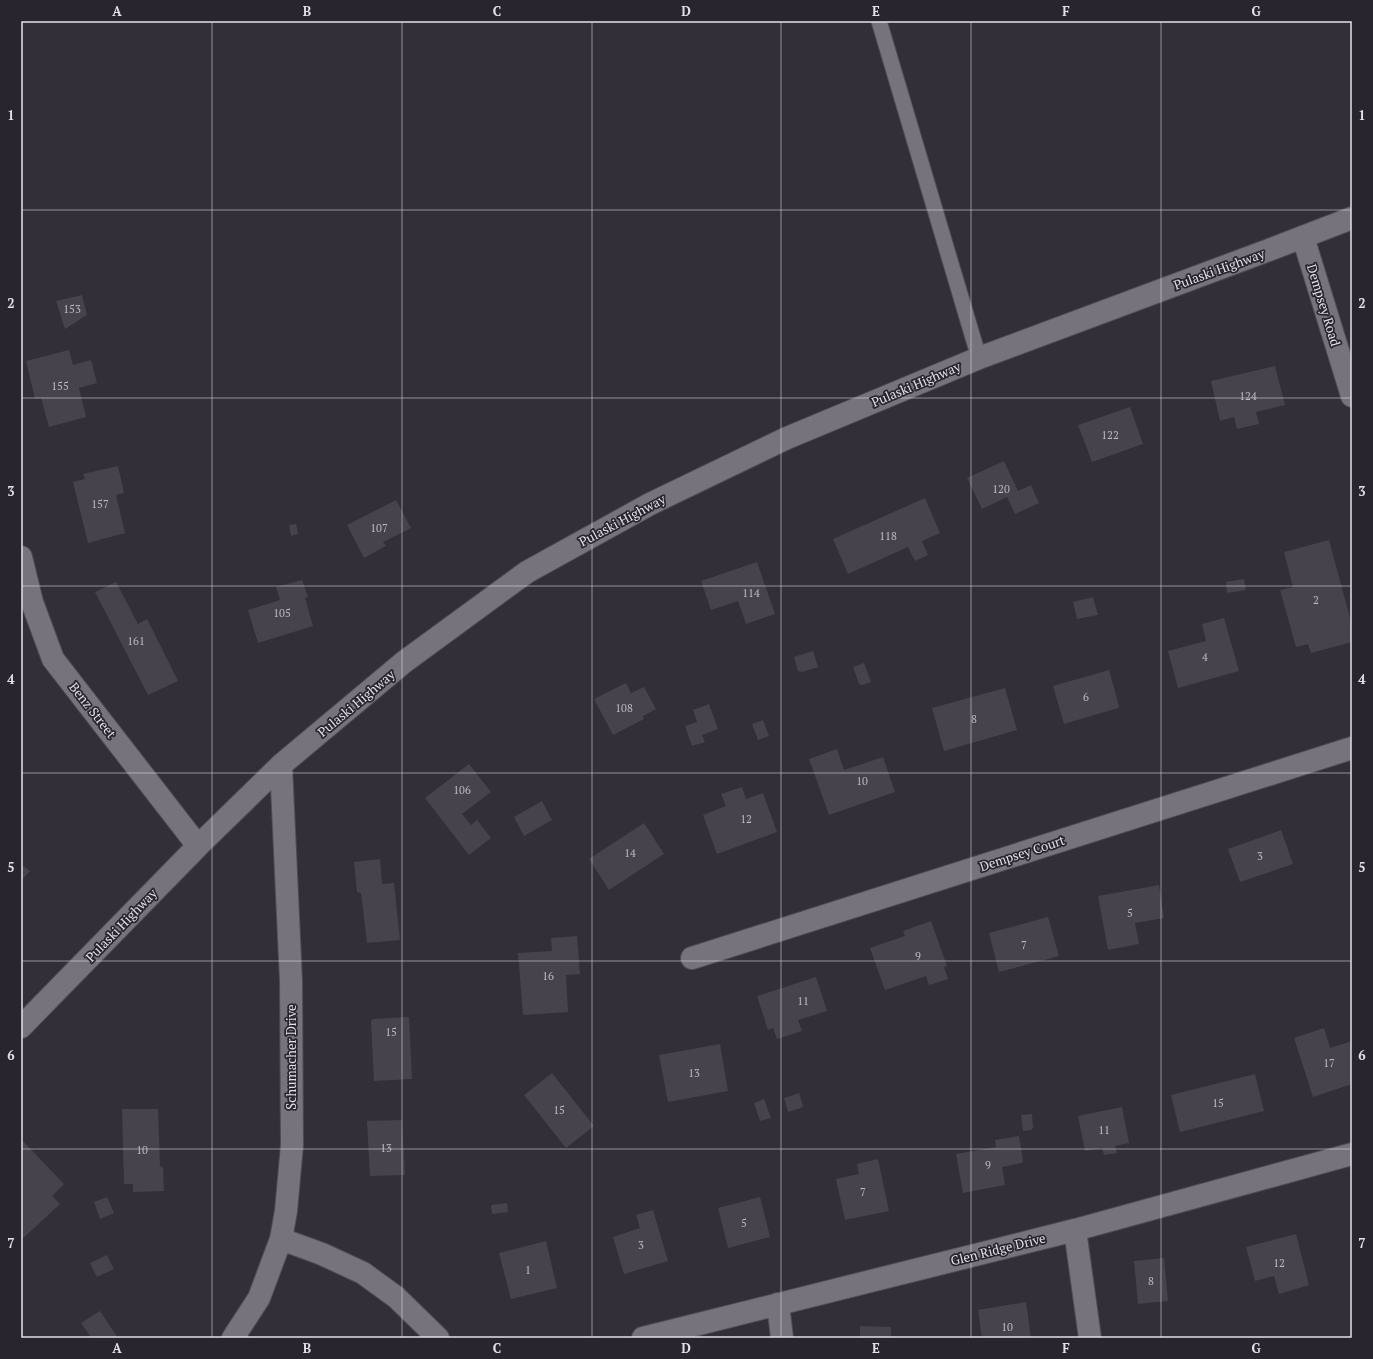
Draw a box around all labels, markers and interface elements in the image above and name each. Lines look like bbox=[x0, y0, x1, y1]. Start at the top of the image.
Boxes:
text: A bbox=[112, 2, 122, 20]
text: B bbox=[303, 2, 311, 20]
text: C bbox=[493, 2, 501, 20]
text: D bbox=[681, 2, 691, 20]
text: E bbox=[872, 2, 880, 20]
text: F bbox=[1062, 2, 1070, 20]
text: G bbox=[1251, 2, 1261, 20]
text: 1 bbox=[7, 106, 15, 124]
text: 1 bbox=[1358, 106, 1366, 124]
street label: Pulaski Highway bbox=[1171, 244, 1267, 294]
street label: Dempsey Road bbox=[1303, 262, 1345, 348]
text: 2 bbox=[7, 294, 15, 312]
text: 2 bbox=[1358, 294, 1366, 312]
house number: 153 bbox=[63, 302, 81, 316]
street label: Pulaski Highway bbox=[869, 357, 964, 411]
house number: 155 bbox=[51, 379, 69, 393]
house number: 124 bbox=[1239, 389, 1257, 403]
house number: 122 bbox=[1101, 428, 1119, 442]
text: 3 bbox=[7, 482, 15, 500]
house number: 120 bbox=[992, 482, 1010, 496]
text: 3 bbox=[1358, 482, 1366, 500]
street label: Pulaski Highway bbox=[576, 489, 669, 550]
house number: 157 bbox=[91, 497, 109, 511]
house number: 107 bbox=[370, 521, 388, 535]
house number: 118 bbox=[879, 529, 897, 543]
house number: 114 bbox=[742, 586, 760, 600]
house number: 2 bbox=[1313, 593, 1319, 607]
house number: 105 bbox=[273, 606, 291, 620]
house number: 161 bbox=[127, 634, 145, 648]
house number: 4 bbox=[1202, 650, 1208, 664]
street label: Pulaski Highway bbox=[314, 665, 399, 741]
text: 4 bbox=[7, 670, 15, 688]
text: 4 bbox=[1358, 670, 1366, 688]
street label: Benz Street bbox=[65, 678, 121, 742]
house number: 6 bbox=[1083, 690, 1089, 704]
house number: 108 bbox=[615, 701, 633, 715]
house number: 8 bbox=[971, 712, 977, 726]
house number: 10 bbox=[856, 774, 868, 788]
house number: 106 bbox=[453, 783, 471, 797]
house number: 12 bbox=[740, 812, 752, 826]
street label: Dempsey Court bbox=[977, 831, 1067, 875]
house number: 14 bbox=[624, 846, 636, 860]
house number: 3 bbox=[1257, 849, 1263, 863]
text: 5 bbox=[7, 858, 15, 876]
text: 5 bbox=[1358, 858, 1366, 876]
street label: Pulaski Highway bbox=[81, 884, 161, 966]
house number: 5 bbox=[1127, 906, 1133, 920]
house number: 7 bbox=[1021, 938, 1027, 952]
house number: 9 bbox=[915, 949, 921, 963]
house number: 16 bbox=[542, 969, 554, 983]
house number: 11 bbox=[797, 994, 809, 1008]
street label: Schumacher Drive bbox=[282, 1004, 300, 1110]
house number: 15 bbox=[385, 1025, 397, 1039]
text: 6 bbox=[7, 1046, 15, 1064]
text: 6 bbox=[1358, 1046, 1366, 1064]
house number: 17 bbox=[1323, 1056, 1335, 1070]
house number: 13 bbox=[688, 1066, 700, 1080]
house number: 15 bbox=[1212, 1096, 1224, 1110]
house number: 15 bbox=[553, 1103, 565, 1117]
house number: 11 bbox=[1098, 1123, 1110, 1137]
house number: 13 bbox=[380, 1141, 392, 1155]
house number: 10 bbox=[136, 1143, 148, 1157]
house number: 9 bbox=[985, 1158, 991, 1172]
house number: 7 bbox=[860, 1185, 866, 1199]
house number: 5 bbox=[741, 1216, 747, 1230]
street label: Glen Ridge Drive bbox=[949, 1229, 1047, 1269]
text: 7 bbox=[7, 1234, 15, 1252]
text: 7 bbox=[1358, 1234, 1366, 1252]
house number: 3 bbox=[638, 1238, 644, 1252]
house number: 12 bbox=[1273, 1256, 1285, 1270]
house number: 1 bbox=[525, 1263, 531, 1277]
house number: 8 bbox=[1148, 1274, 1154, 1288]
house number: 10 bbox=[1001, 1320, 1013, 1334]
text: A bbox=[112, 1339, 122, 1357]
text: B bbox=[303, 1339, 311, 1357]
text: C bbox=[493, 1339, 501, 1357]
text: D bbox=[681, 1339, 691, 1357]
text: E bbox=[872, 1339, 880, 1357]
text: F bbox=[1062, 1339, 1070, 1357]
text: G bbox=[1251, 1339, 1261, 1357]

